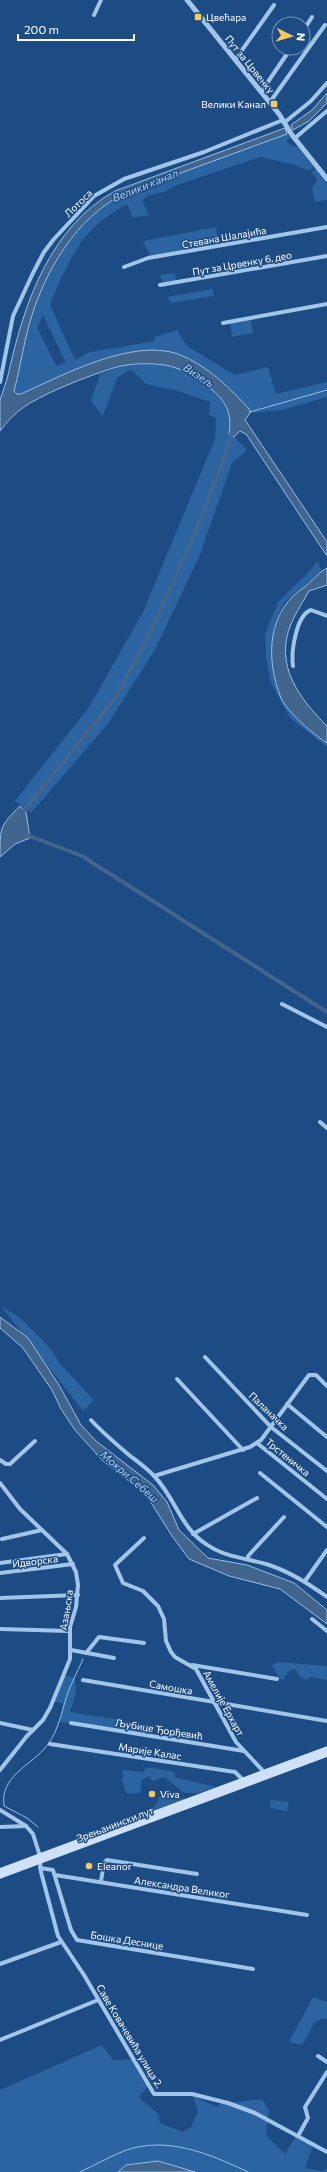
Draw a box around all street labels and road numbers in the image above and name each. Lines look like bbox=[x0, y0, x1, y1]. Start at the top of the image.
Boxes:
street label: Пут за Црвенку bbox=[223, 32, 277, 96]
street label: Лотоса bbox=[62, 187, 94, 219]
street label: Стевана Шалајића bbox=[181, 224, 267, 250]
street label: Пут за Црвенку 6. део bbox=[191, 248, 293, 278]
street label: Паланачка bbox=[247, 1389, 291, 1433]
street label: Трстеничка bbox=[263, 1435, 313, 1479]
street label: Идворска bbox=[11, 1552, 59, 1570]
street label: Азањска bbox=[57, 1589, 75, 1631]
street label: Амелије Ерхарт bbox=[201, 1668, 247, 1738]
street label: Самошка bbox=[148, 1677, 194, 1697]
street label: Љубице Ђорђевић bbox=[114, 1716, 204, 1742]
street label: Марије Калас bbox=[118, 1740, 182, 1762]
street label: Зрењанински пут bbox=[75, 1804, 155, 1844]
street label: Александра Великог bbox=[133, 1874, 231, 1901]
street label: Бошка Деснице bbox=[90, 1928, 164, 1952]
street label: Саве Ковачевића улица 2. bbox=[94, 1982, 166, 2090]

